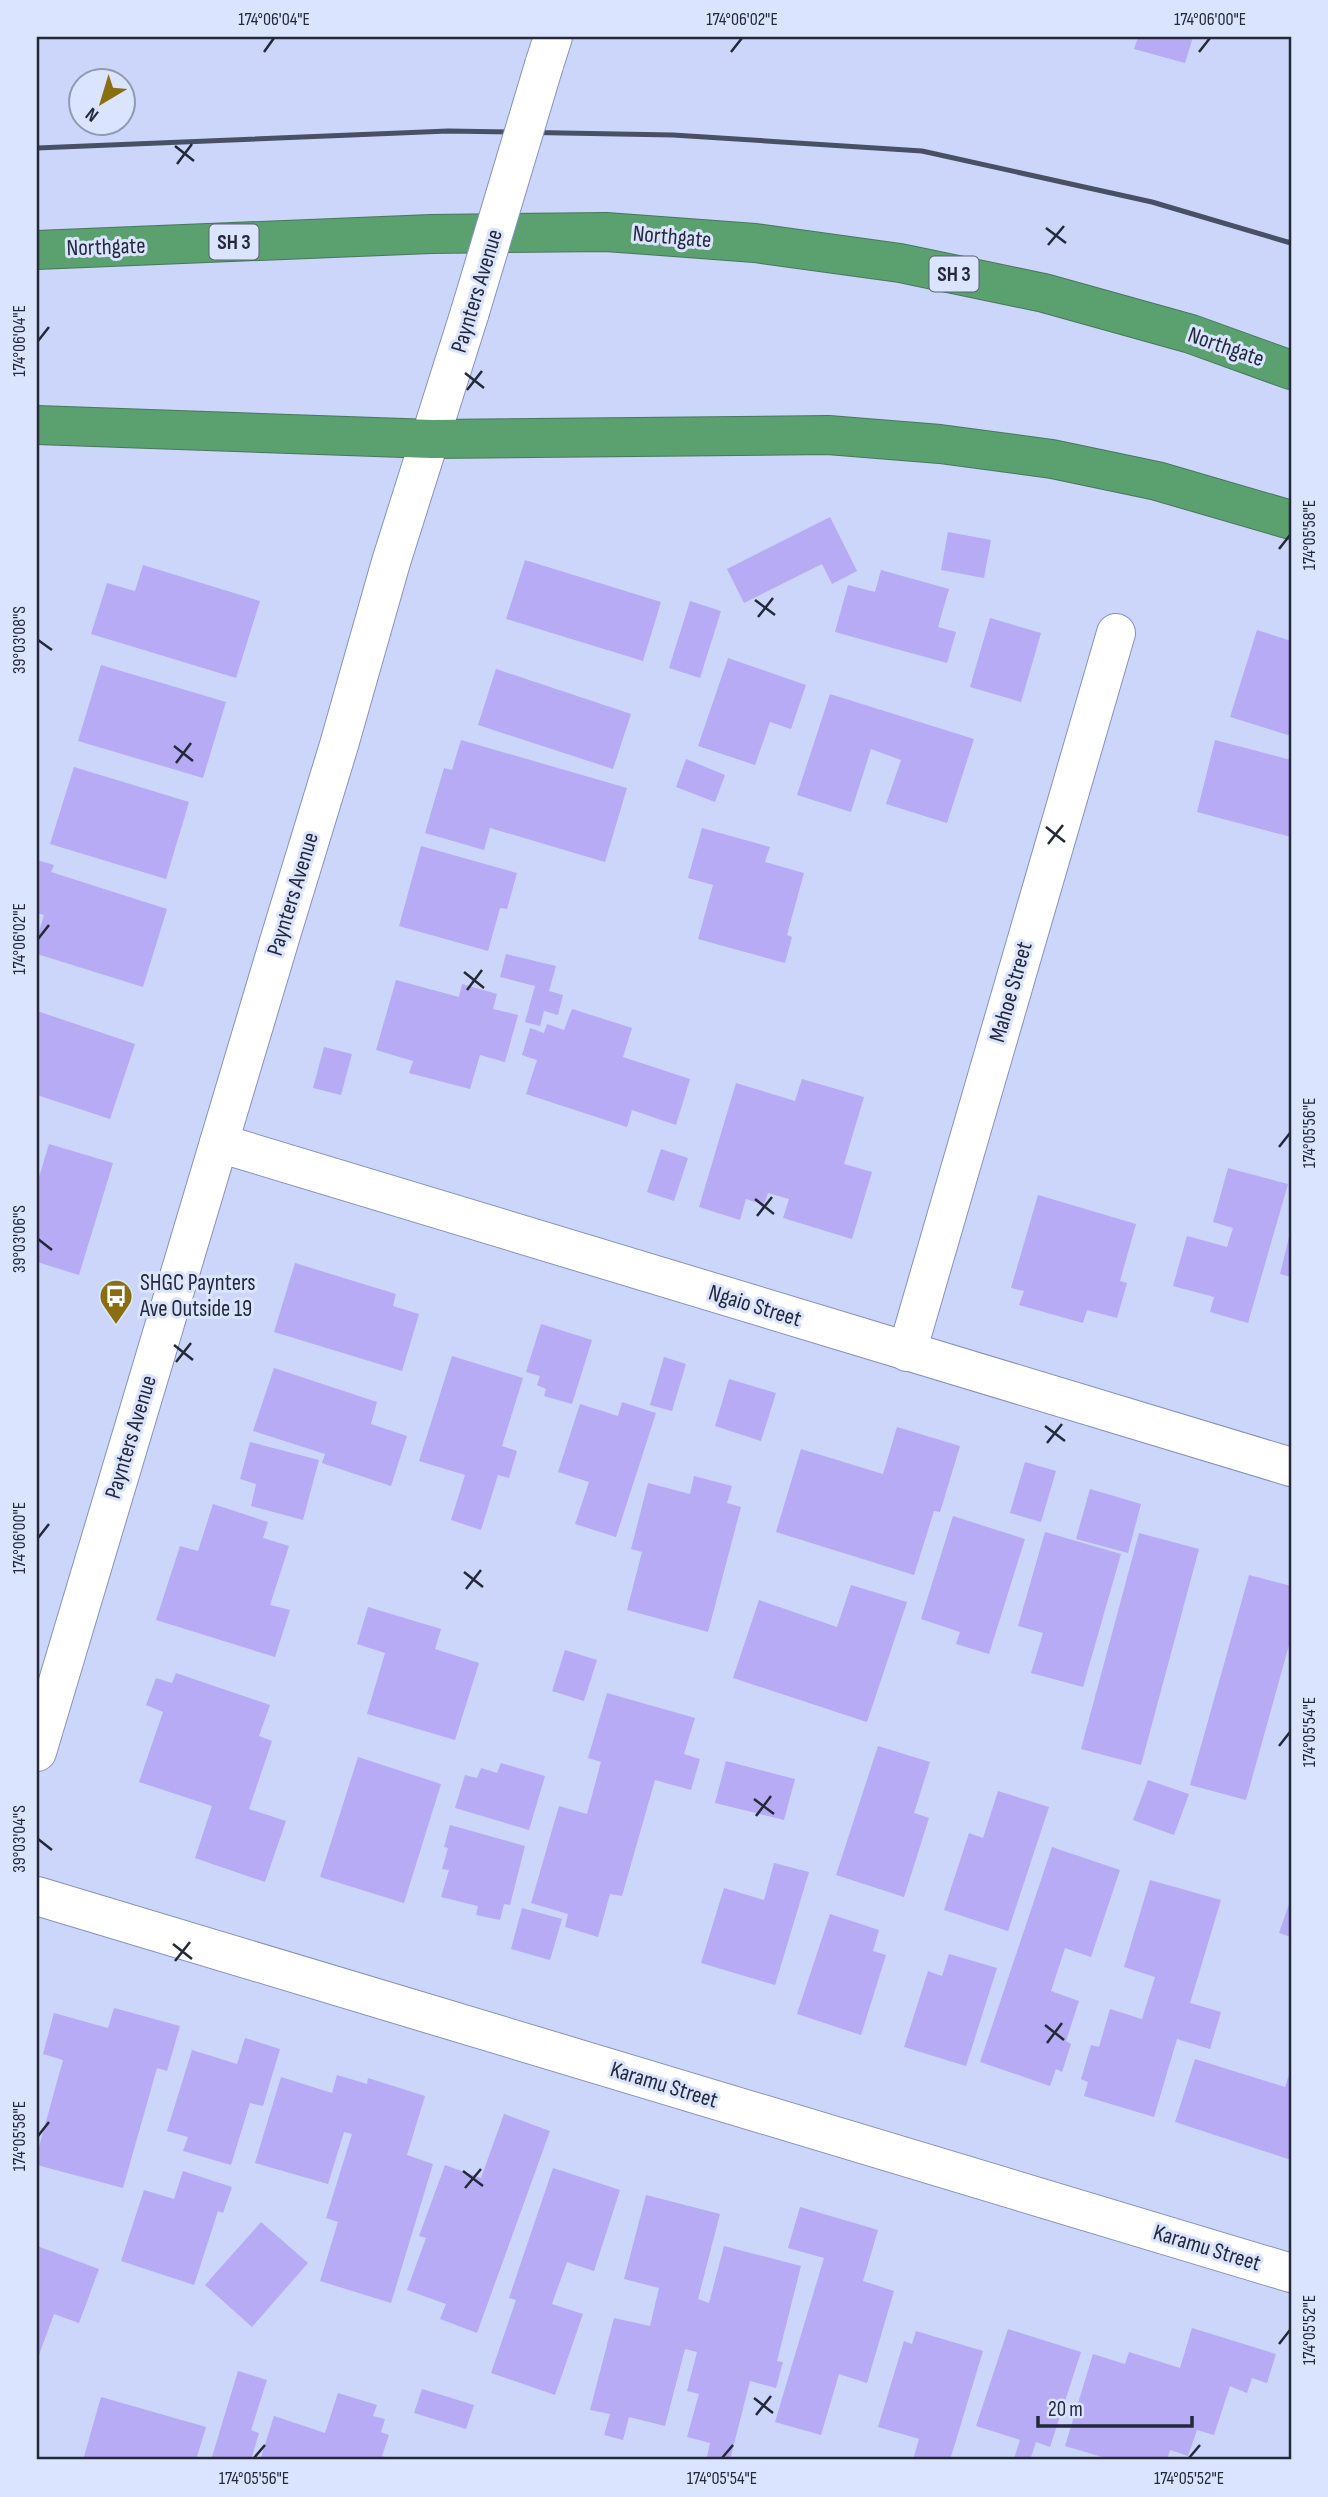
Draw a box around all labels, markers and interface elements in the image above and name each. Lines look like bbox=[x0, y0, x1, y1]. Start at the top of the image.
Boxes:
text: 174°06'04"E bbox=[238, 9, 310, 30]
text: 174°06'02"E bbox=[706, 9, 778, 30]
text: 174°06'00"E bbox=[1174, 9, 1246, 30]
north arrow bbox=[66, 66, 136, 136]
text: N bbox=[81, 102, 104, 126]
street label: Northgate bbox=[632, 220, 712, 254]
road number: SH 3 bbox=[210, 224, 258, 260]
street label: Paynters Avenue bbox=[445, 226, 509, 356]
street label: Northgate bbox=[66, 232, 146, 262]
road number: SH 3 bbox=[930, 256, 978, 292]
text: 174°06'04"E bbox=[9, 305, 30, 377]
street label: Northgate bbox=[1184, 321, 1268, 373]
text: 174°05'58"E bbox=[1299, 500, 1320, 570]
text: 39°03'08"S bbox=[9, 606, 30, 674]
street label: Paynters Avenue bbox=[261, 829, 325, 959]
text: 174°06'02"E bbox=[9, 903, 30, 975]
street label: Mahoe Street bbox=[983, 938, 1039, 1046]
text: 174°05'56"E bbox=[1299, 1098, 1320, 1168]
text: 39°03'06"S bbox=[9, 1205, 30, 1273]
place label: SHGC Paynters Ave Outside 19 bbox=[139, 1269, 255, 1323]
bus stop icon: SHGC Paynters Ave Outside 19 bbox=[97, 1277, 135, 1326]
street label: Ngaio Street bbox=[705, 1279, 805, 1333]
street label: Paynters Avenue bbox=[99, 1372, 163, 1502]
text: 174°06'00"E bbox=[9, 1502, 30, 1574]
text: 174°05'54"E bbox=[1299, 1697, 1320, 1767]
text: 39°03'04"S bbox=[9, 1805, 30, 1873]
street label: Karamu Street bbox=[607, 2055, 721, 2115]
text: 174°05'58"E bbox=[9, 2101, 30, 2171]
street label: Karamu Street bbox=[1150, 2218, 1264, 2278]
text: 174°05'52"E bbox=[1299, 2295, 1320, 2365]
scale bar bbox=[1038, 2385, 1192, 2429]
text: 20 m bbox=[1048, 2397, 1083, 2422]
text: 174°05'56"E bbox=[219, 2468, 289, 2489]
text: 174°05'54"E bbox=[687, 2468, 757, 2489]
text: 174°05'52"E bbox=[1154, 2468, 1224, 2489]

